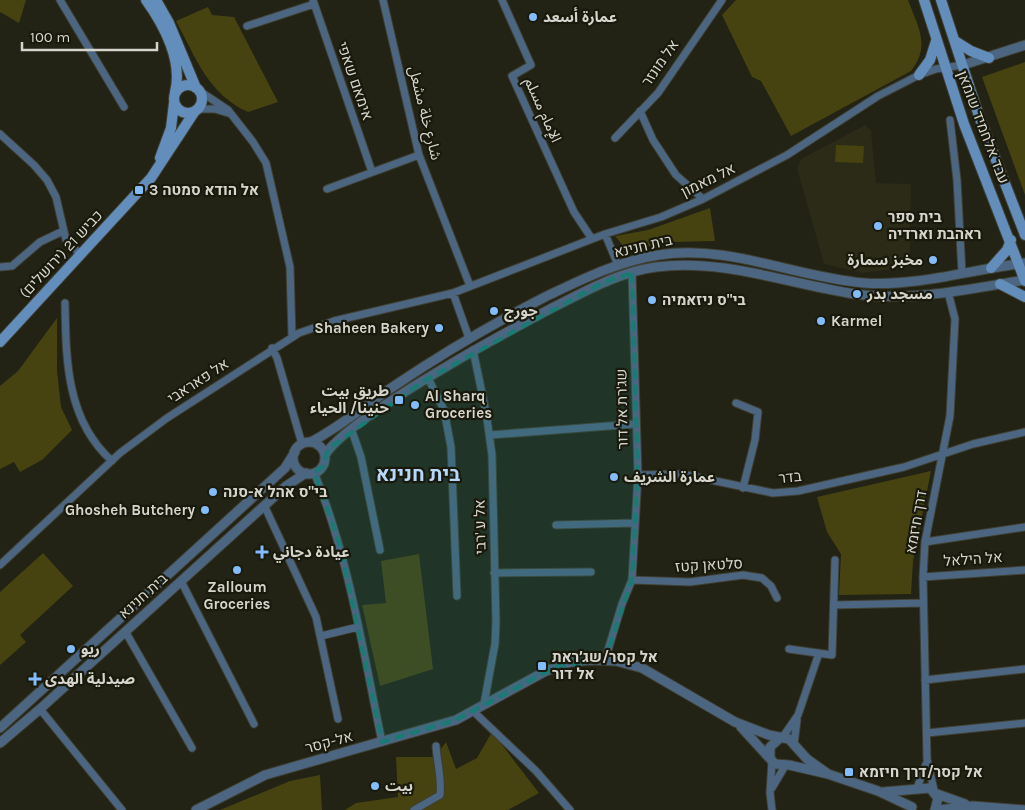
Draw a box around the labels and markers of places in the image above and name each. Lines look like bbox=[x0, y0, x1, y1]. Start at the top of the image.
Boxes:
place label: عمارة أسعد bbox=[543, 7, 617, 26]
marker: عمارة أسعد bbox=[527, 11, 539, 23]
place label: אל הודא סמטה 3 bbox=[149, 181, 259, 199]
marker: אל הודא סמטה 3 bbox=[133, 184, 145, 196]
place label: בית ספר ראהבת וארדיה bbox=[888, 208, 982, 243]
marker: בית ספר ראהבת וארדיה bbox=[872, 220, 884, 232]
place label: مخبز سمارة bbox=[847, 251, 923, 269]
marker: مخبز سمارة bbox=[927, 254, 939, 266]
place label: مسجد بدر bbox=[866, 285, 933, 303]
marker: مسجد بدر bbox=[851, 288, 863, 300]
place label: בי"ס ניזאמיה bbox=[662, 291, 746, 309]
marker: בי"ס ניזאמיה bbox=[646, 294, 658, 306]
place label: جورج bbox=[504, 302, 538, 322]
marker: جورج bbox=[488, 305, 500, 317]
place label: Karmel bbox=[831, 312, 882, 330]
marker: Karmel bbox=[815, 315, 827, 327]
place label: Shaheen Bakery bbox=[314, 319, 429, 337]
marker: Shaheen Bakery bbox=[433, 322, 445, 334]
place label: طريق بيت حنينا/ الحياء bbox=[310, 382, 390, 417]
place label: Al Sharq Groceries bbox=[425, 387, 492, 422]
marker: طريق بيت حنينا/ الحياء bbox=[393, 394, 405, 406]
marker: Al Sharq Groceries bbox=[409, 399, 421, 411]
place label: عمارة الشريف bbox=[624, 468, 715, 486]
marker: عمارة الشريف bbox=[608, 471, 620, 483]
place label: בי"ס אהל א-סנה bbox=[223, 483, 327, 501]
marker: בי"ס אהל א-סנה bbox=[207, 486, 219, 498]
place label: Ghosheh Butchery bbox=[65, 501, 195, 519]
marker: Ghosheh Butchery bbox=[199, 504, 211, 516]
place label: عيادة دجاني bbox=[273, 543, 350, 563]
marker: عيادة دجاني bbox=[255, 545, 269, 559]
marker: Zalloum Groceries bbox=[231, 564, 243, 576]
place label: Zalloum Groceries bbox=[203, 578, 271, 613]
place label: ريو bbox=[81, 640, 100, 658]
marker: ريو bbox=[65, 643, 77, 655]
place label: אל קסר/שג׳ראת אל דור bbox=[552, 648, 658, 683]
marker: אל קסר/שג׳ראת אל דור bbox=[536, 660, 548, 672]
place label: صيدلية الهدى bbox=[45, 670, 135, 688]
marker: صيدلية الهدى bbox=[29, 673, 41, 685]
place label: אל קסר/דרך חיזמא bbox=[859, 763, 983, 781]
marker: אל קסר/דרך חיזמא bbox=[843, 766, 855, 778]
place label: بيت bbox=[385, 777, 413, 795]
marker: بيت bbox=[369, 780, 381, 792]

